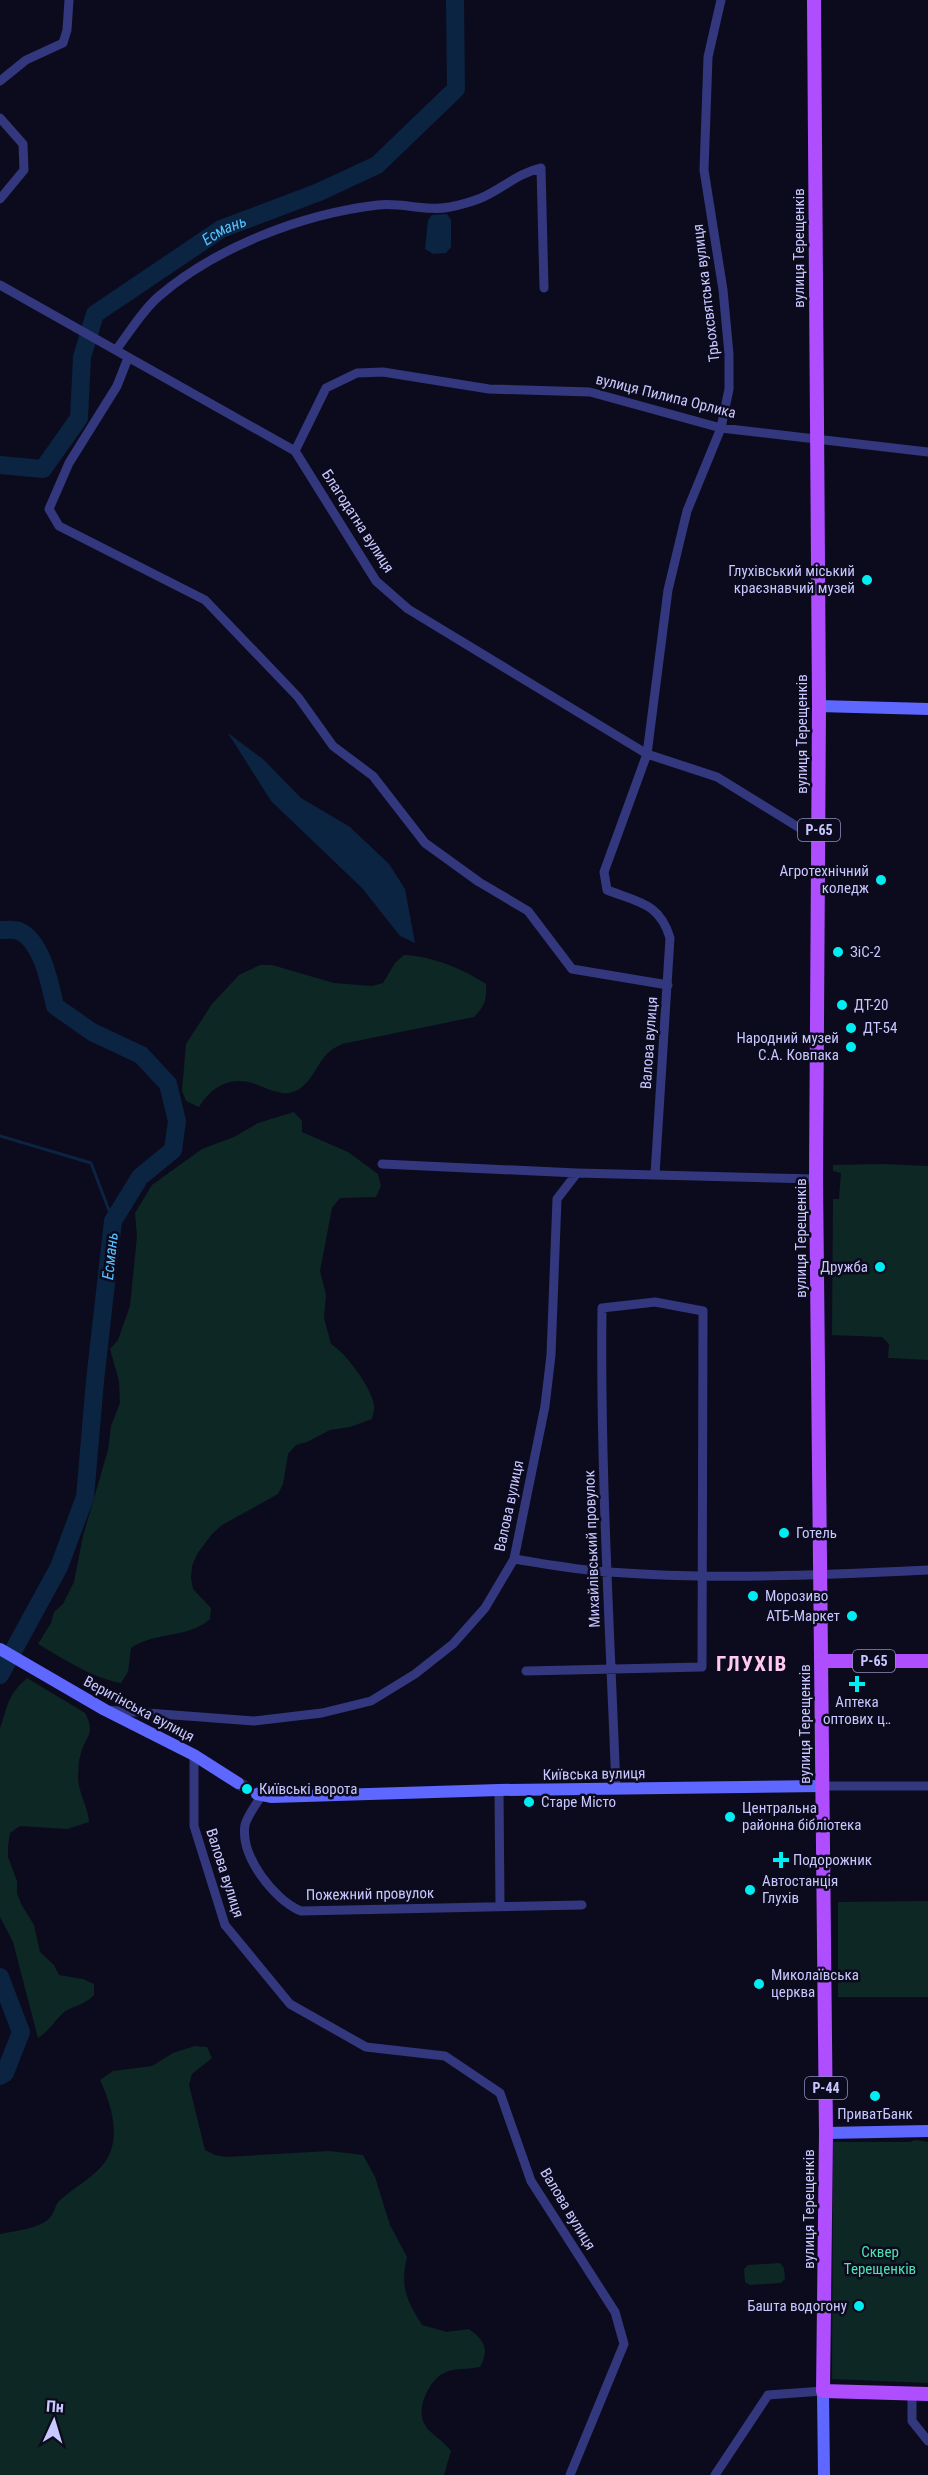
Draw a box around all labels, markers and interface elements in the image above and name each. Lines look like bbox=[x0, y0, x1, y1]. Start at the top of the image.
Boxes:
street label: вулиця Терещенків bbox=[790, 188, 808, 308]
water label: Есмань bbox=[198, 211, 249, 249]
street label: Трьохсвятська вулиця bbox=[689, 223, 723, 363]
street label: вулиця Пилипа Орлика bbox=[594, 370, 738, 422]
street label: Благодатна вулиця bbox=[318, 466, 398, 576]
place label: Глухівський міський краєзнавчий музей bbox=[728, 562, 855, 597]
marker: Глухівський міський краєзнавчий музей bbox=[860, 573, 874, 587]
street label: вулиця Терещенків bbox=[793, 674, 811, 794]
road number: Р-65 bbox=[798, 819, 840, 841]
place label: Агротехнічний коледж bbox=[779, 862, 869, 897]
marker: Агротехнічний коледж bbox=[874, 873, 888, 887]
place label: ЗіС-2 bbox=[850, 943, 881, 961]
marker: ЗіС-2 bbox=[831, 945, 845, 959]
street label: Валова вулиця bbox=[637, 996, 661, 1090]
place label: ДТ-20 bbox=[854, 996, 888, 1014]
marker: ДТ-20 bbox=[835, 998, 849, 1012]
place label: ДТ-54 bbox=[863, 1019, 897, 1037]
marker: ДТ-54 bbox=[844, 1021, 858, 1035]
place label: Народний музей С.А. Ковпака bbox=[736, 1029, 839, 1064]
marker: Народний музей С.А. Ковпака bbox=[844, 1040, 858, 1054]
street label: вулиця Терещенків bbox=[792, 1178, 810, 1298]
water label: Есмань bbox=[98, 1231, 122, 1281]
place label: Дружба bbox=[820, 1258, 868, 1276]
marker: Дружба bbox=[873, 1260, 887, 1274]
street label: Валова вулиця bbox=[491, 1459, 527, 1553]
street label: Михайлівський провулок bbox=[580, 1470, 604, 1628]
place label: Готель bbox=[796, 1524, 837, 1542]
marker: Готель bbox=[777, 1526, 791, 1540]
place label: Морозиво bbox=[765, 1587, 828, 1605]
marker: Морозиво bbox=[746, 1589, 760, 1603]
place label: АТБ-Маркет bbox=[766, 1607, 840, 1625]
marker: АТБ-Маркет bbox=[845, 1609, 859, 1623]
road number: Р-65 bbox=[853, 1650, 895, 1672]
district label: ГЛУХІВ bbox=[716, 1652, 788, 1676]
street label: вулиця Терещенків bbox=[796, 1664, 814, 1784]
street label: Веригінська вулиця bbox=[81, 1672, 197, 1746]
marker: Аптека оптових ц‥ bbox=[850, 1677, 864, 1691]
place label: Аптека оптових ц‥ bbox=[823, 1693, 891, 1728]
street label: Київська вулиця bbox=[542, 1764, 646, 1784]
place label: Київські ворота bbox=[259, 1780, 357, 1798]
marker: Київські ворота bbox=[240, 1782, 254, 1796]
place label: Старе Місто bbox=[541, 1793, 616, 1811]
marker: Старе Місто bbox=[522, 1795, 536, 1809]
place label: Центральна районна бібліотека bbox=[742, 1799, 861, 1834]
marker: Центральна районна бібліотека bbox=[723, 1810, 737, 1824]
street label: Валова вулиця bbox=[202, 1826, 248, 1920]
place label: Подорожник bbox=[793, 1851, 872, 1869]
marker: Подорожник bbox=[774, 1853, 788, 1867]
place label: Автостанція Глухів bbox=[762, 1872, 838, 1907]
marker: Автостанція Глухів bbox=[743, 1883, 757, 1897]
street label: Пожежний провулок bbox=[306, 1884, 434, 1904]
place label: Миколаївська церква bbox=[771, 1966, 859, 2001]
marker: Миколаївська церква bbox=[752, 1977, 766, 1991]
road number: Р-44 bbox=[805, 2077, 847, 2099]
marker: ПриватБанк bbox=[868, 2089, 882, 2103]
place label: ПриватБанк bbox=[837, 2105, 913, 2123]
street label: вулиця Терещенків bbox=[800, 2149, 818, 2269]
street label: Валова вулиця bbox=[536, 2165, 600, 2253]
park label: Сквер Терещенків bbox=[844, 2243, 916, 2278]
place label: Башта водогону bbox=[747, 2297, 847, 2315]
marker: Башта водогону bbox=[852, 2299, 866, 2313]
north arrow bbox=[24, 2391, 84, 2451]
text: Пн bbox=[45, 2396, 65, 2417]

